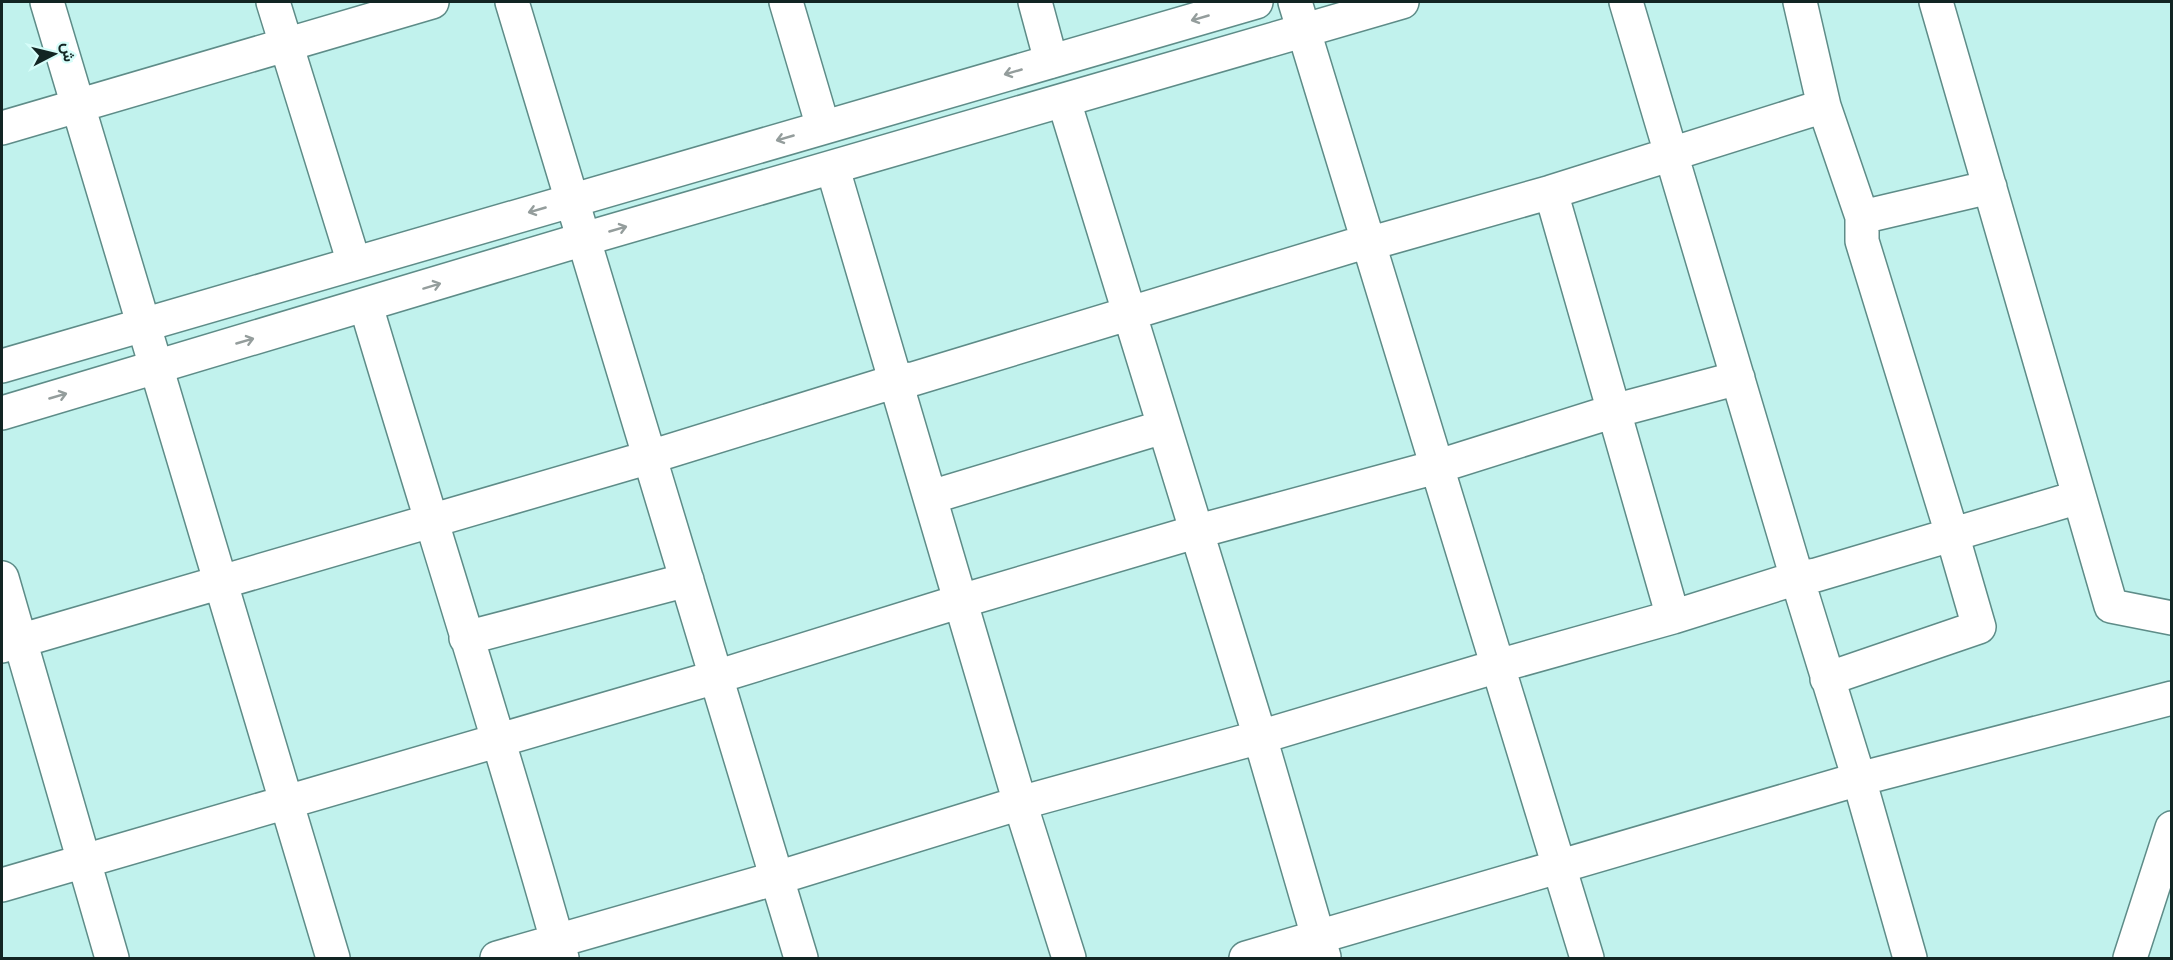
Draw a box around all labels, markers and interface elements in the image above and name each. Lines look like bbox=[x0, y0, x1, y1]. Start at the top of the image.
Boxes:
one-way arrow bbox=[1191, 13, 1210, 24]
north arrow bbox=[24, 24, 84, 84]
text: ش bbox=[57, 41, 81, 63]
one-way arrow bbox=[1004, 67, 1023, 78]
one-way arrow bbox=[776, 133, 795, 144]
one-way arrow bbox=[528, 205, 547, 217]
one-way arrow bbox=[608, 223, 627, 235]
one-way arrow bbox=[422, 280, 441, 291]
one-way arrow bbox=[235, 335, 254, 346]
one-way arrow bbox=[48, 390, 67, 401]

